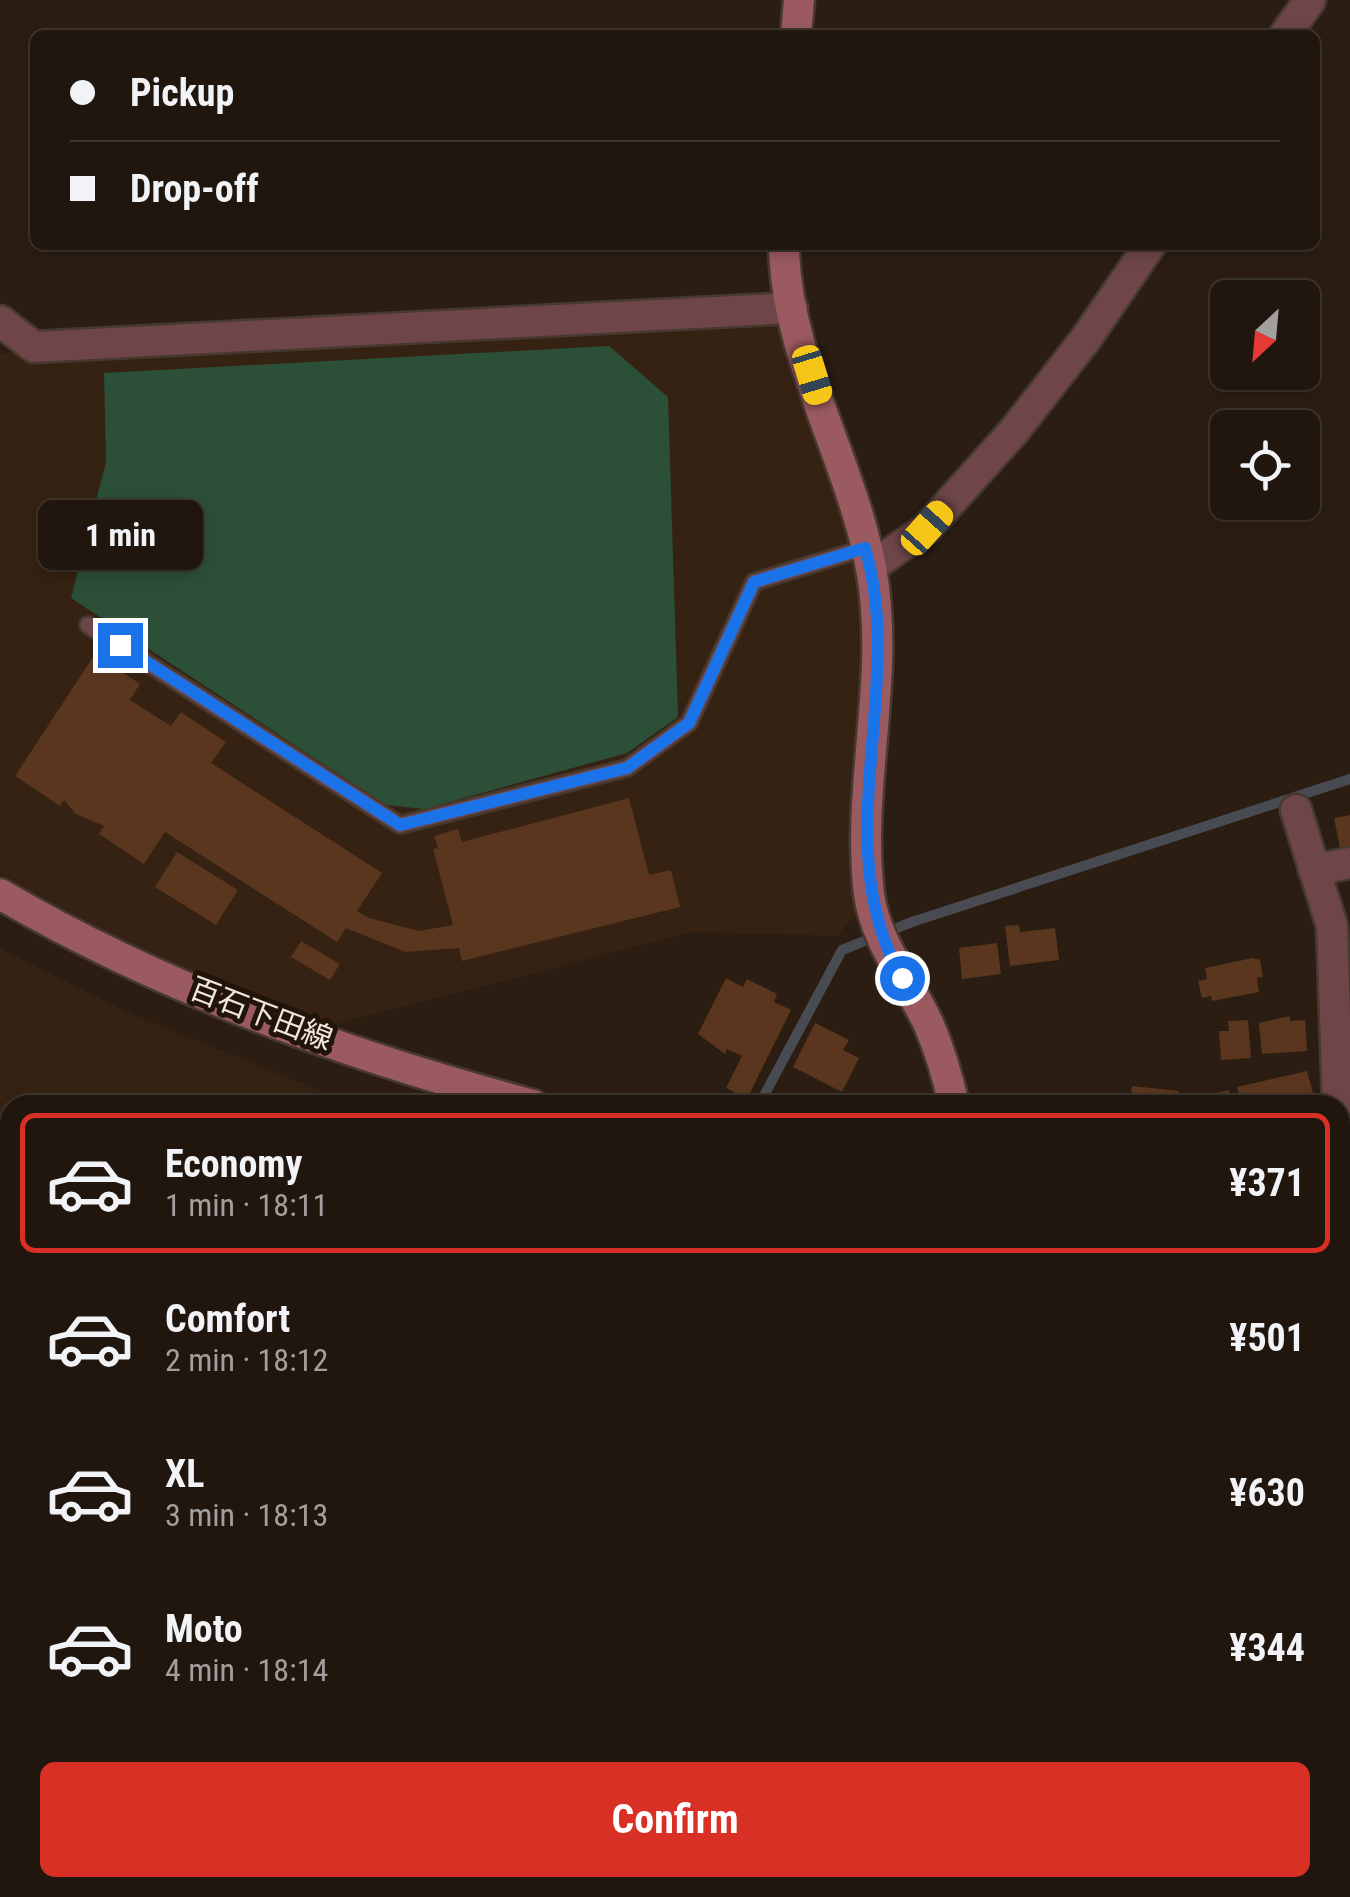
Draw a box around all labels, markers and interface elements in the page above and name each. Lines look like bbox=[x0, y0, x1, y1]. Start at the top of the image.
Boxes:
text: Pickup bbox=[130, 71, 234, 115]
text: Drop-off bbox=[130, 167, 259, 211]
north arrow bbox=[1210, 280, 1320, 390]
map controls bbox=[1210, 280, 1320, 520]
car bbox=[789, 342, 835, 408]
button: locate bbox=[1210, 410, 1320, 520]
car bbox=[896, 496, 958, 560]
callout: 1 min bbox=[38, 500, 202, 570]
text: 1 min bbox=[85, 516, 156, 554]
route end bbox=[98, 623, 143, 668]
route start bbox=[880, 956, 925, 1001]
street label: 百石下田線 bbox=[185, 970, 337, 1057]
icon: car bbox=[45, 1138, 135, 1228]
text: Economy bbox=[165, 1142, 302, 1186]
text: ¥371 bbox=[1229, 1161, 1305, 1205]
text: 1 min · 18:11 bbox=[165, 1186, 328, 1224]
icon: car bbox=[45, 1293, 135, 1383]
text: Comfort bbox=[165, 1297, 290, 1341]
text: ¥501 bbox=[1229, 1316, 1305, 1360]
text: 2 min · 18:12 bbox=[165, 1341, 328, 1379]
icon: car bbox=[45, 1448, 135, 1538]
text: XL bbox=[165, 1452, 204, 1496]
text: ¥630 bbox=[1229, 1471, 1305, 1515]
text: 3 min · 18:13 bbox=[165, 1496, 328, 1534]
icon: car bbox=[45, 1603, 135, 1693]
text: Moto bbox=[165, 1607, 243, 1651]
text: ¥344 bbox=[1229, 1626, 1305, 1670]
text: 4 min · 18:14 bbox=[165, 1651, 328, 1689]
button: Confirm bbox=[40, 1762, 1310, 1877]

